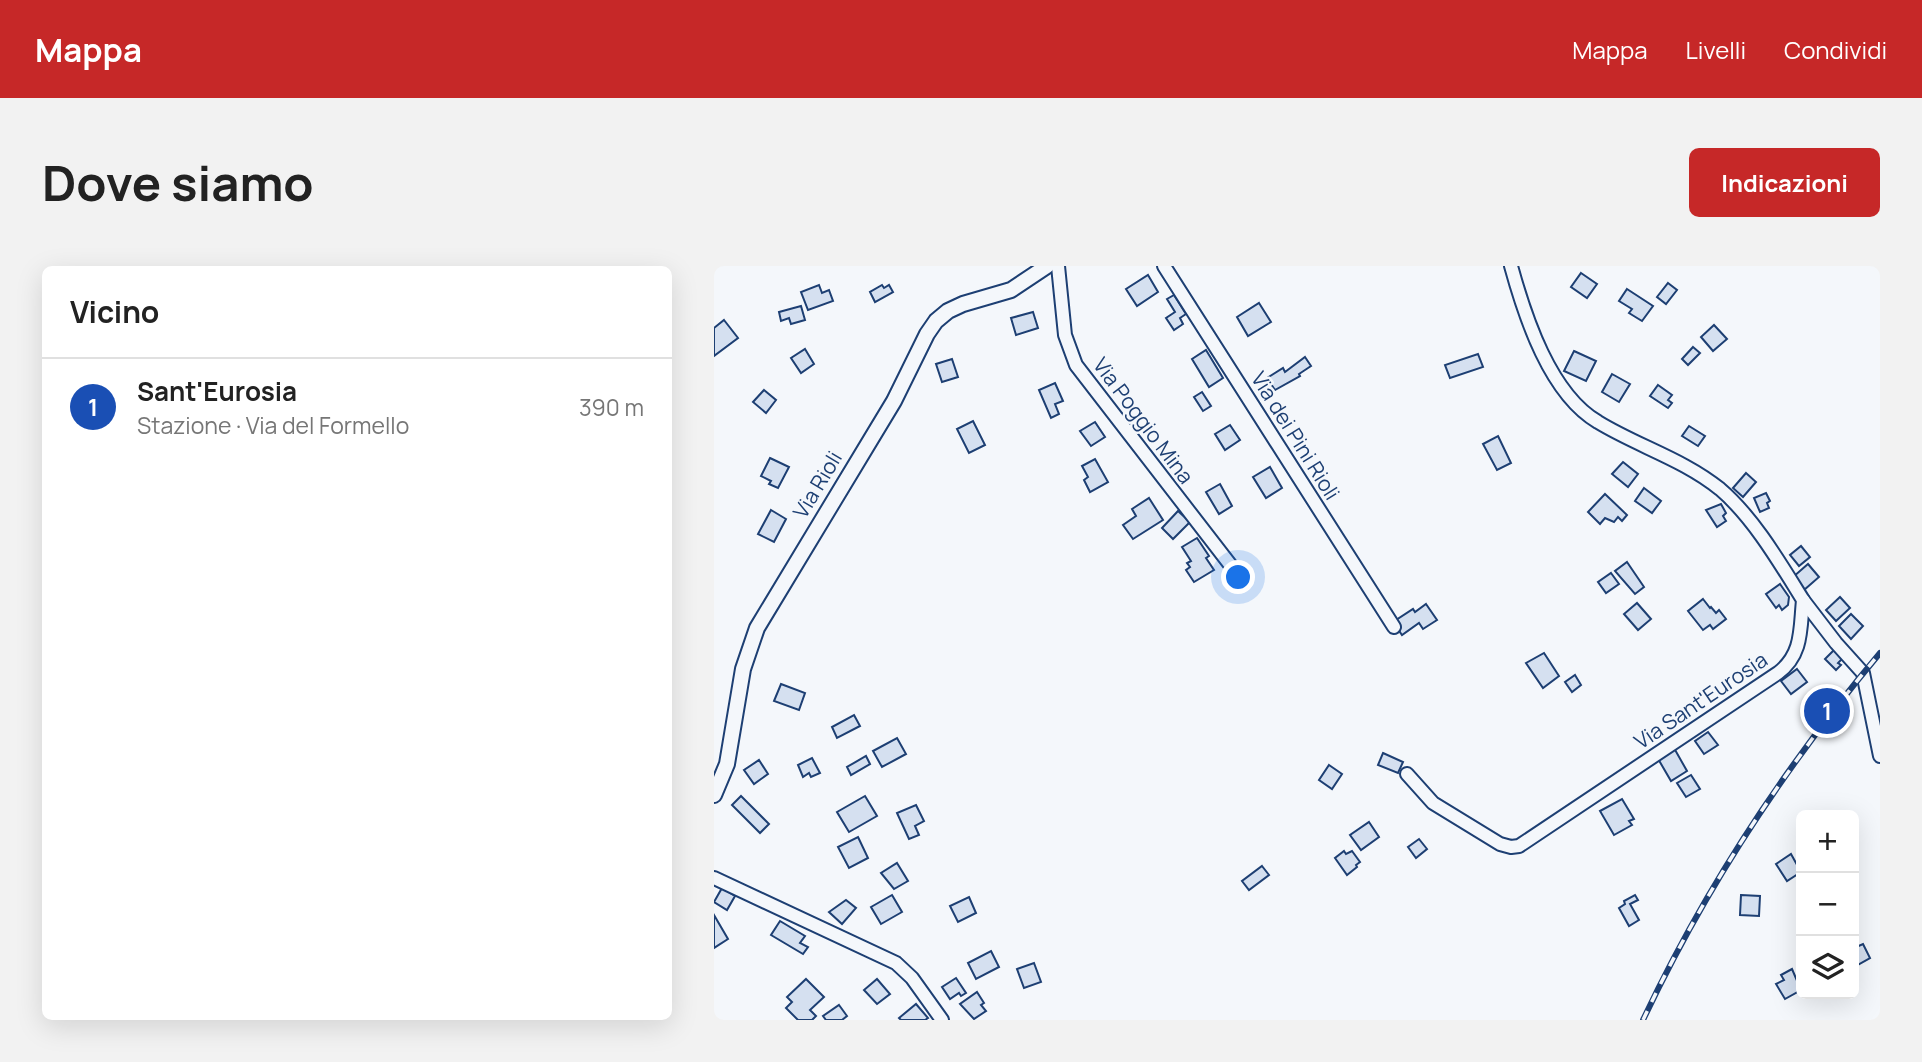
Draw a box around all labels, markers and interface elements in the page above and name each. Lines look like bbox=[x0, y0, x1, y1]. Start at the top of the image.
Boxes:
text: Mappa bbox=[35, 27, 142, 72]
text: Mappa bbox=[1572, 33, 1648, 66]
text: Livelli bbox=[1686, 33, 1746, 66]
text: Condividi bbox=[1784, 33, 1887, 66]
button: Indicazioni bbox=[1689, 148, 1880, 217]
text: Dove siamo bbox=[42, 149, 313, 216]
text: Vicino bbox=[70, 291, 159, 332]
street label: Via Poggio Mina bbox=[1087, 352, 1200, 489]
street label: Via dei Pini Rioli bbox=[1245, 366, 1347, 505]
text: Sant'Eurosia bbox=[137, 373, 297, 409]
text: 1 bbox=[88, 391, 98, 423]
text: 390 m bbox=[579, 391, 644, 423]
text: Stazione · Via del Formello bbox=[137, 409, 409, 441]
street label: Via Rioli bbox=[786, 446, 848, 523]
your location bbox=[1221, 560, 1255, 594]
street label: Via Sant'Eurosia bbox=[1628, 645, 1772, 755]
pin: 1 bbox=[1804, 685, 1850, 737]
map controls bbox=[1796, 810, 1859, 999]
button: + bbox=[1796, 810, 1859, 873]
button: − bbox=[1796, 873, 1859, 936]
button: layers bbox=[1796, 936, 1859, 999]

